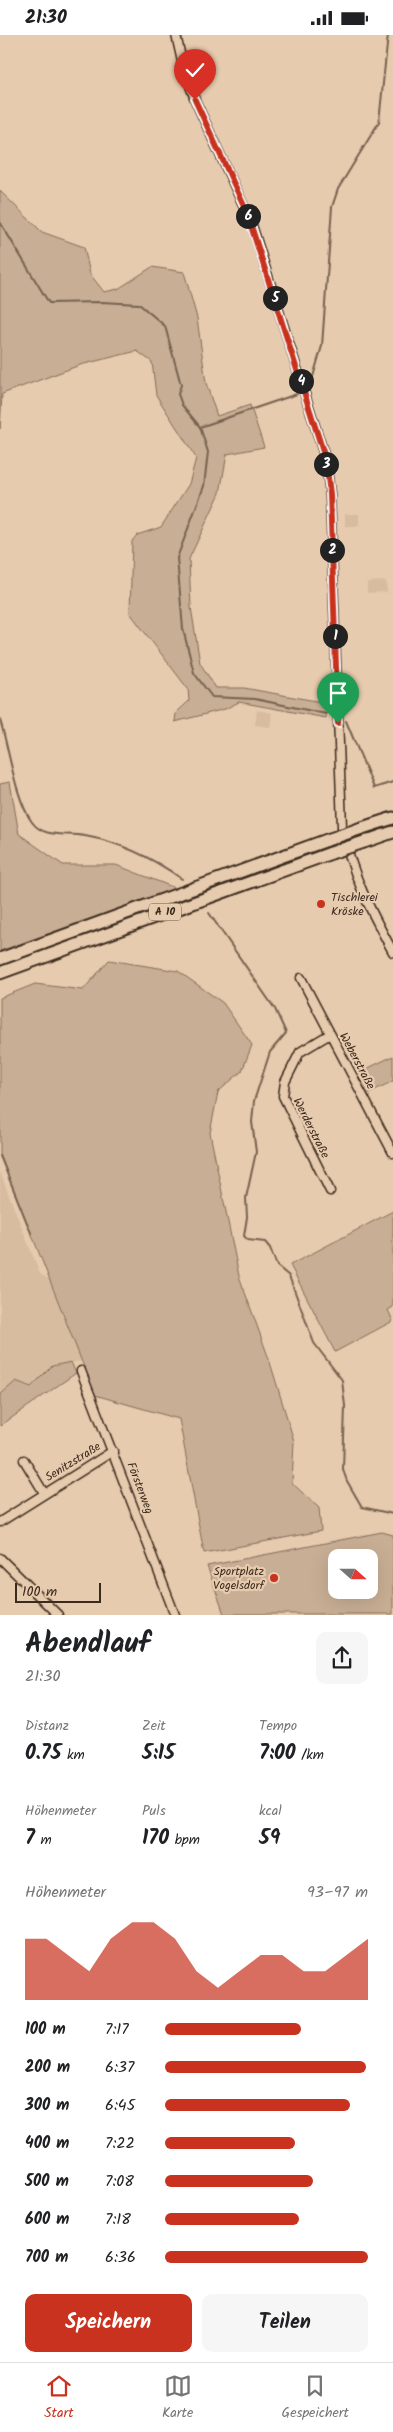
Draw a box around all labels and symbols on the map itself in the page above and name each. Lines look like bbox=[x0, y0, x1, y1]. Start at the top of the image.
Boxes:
pin bbox=[174, 49, 216, 100]
pin: 6 bbox=[236, 203, 260, 229]
pin: 5 bbox=[262, 285, 288, 311]
pin: 4 bbox=[288, 369, 314, 393]
pin: 3 bbox=[314, 451, 338, 477]
pin: 2 bbox=[320, 537, 344, 563]
pin: 1 bbox=[322, 623, 348, 649]
pin bbox=[317, 672, 359, 723]
place label: Tischlerei Kröske bbox=[331, 888, 379, 921]
marker: Tischlerei Kröske bbox=[315, 898, 327, 910]
road number: A 10 bbox=[149, 904, 181, 921]
street label: Weberstraße bbox=[334, 1029, 380, 1093]
street label: Werderstraße bbox=[288, 1094, 335, 1162]
street label: Senitzstraße bbox=[41, 1437, 105, 1487]
street label: Försterweg bbox=[121, 1459, 159, 1517]
north arrow bbox=[328, 1549, 378, 1599]
place label: Sportplatz Vogelsdorf bbox=[213, 1562, 265, 1595]
marker: Sportplatz Vogelsdorf bbox=[268, 1572, 280, 1584]
scale bar bbox=[15, 1579, 101, 1603]

